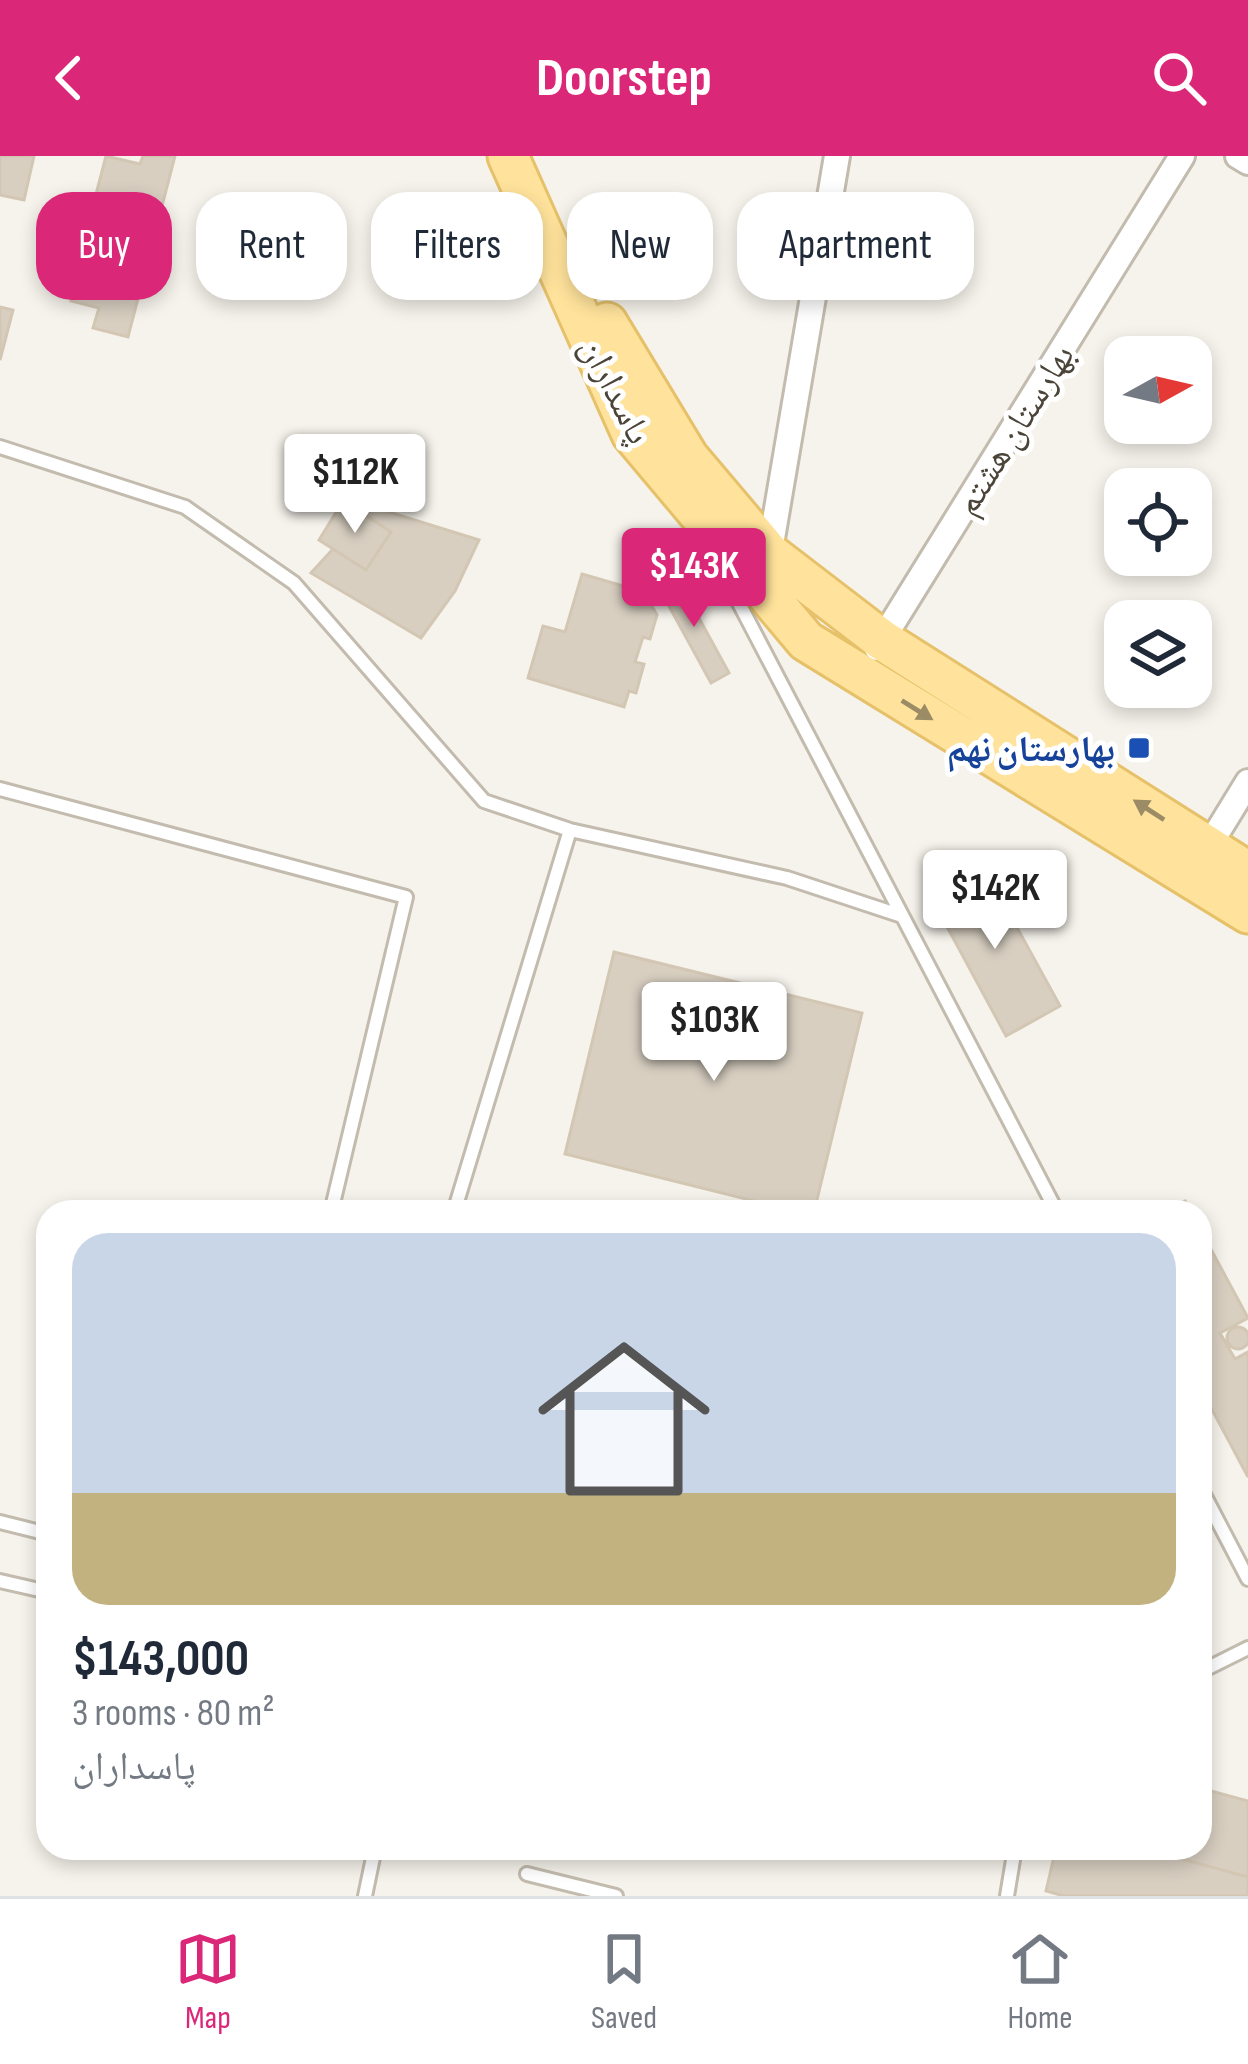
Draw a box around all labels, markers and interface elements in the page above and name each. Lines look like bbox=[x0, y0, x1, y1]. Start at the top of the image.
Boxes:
icon: back bbox=[36, 45, 102, 111]
icon: search bbox=[1146, 45, 1212, 111]
text: Doorstep bbox=[536, 46, 712, 111]
chip: Buy bbox=[36, 192, 172, 300]
chip: Rent bbox=[196, 192, 347, 300]
chip: Filters bbox=[371, 192, 543, 300]
chip: New bbox=[567, 192, 713, 300]
chip: Apartment bbox=[737, 192, 974, 300]
street label: پاسداران bbox=[570, 330, 660, 452]
north arrow bbox=[1104, 336, 1212, 444]
map controls bbox=[1104, 336, 1212, 708]
street label: بهارستان هشتم bbox=[946, 337, 1085, 524]
pin: $112K bbox=[271, 434, 439, 536]
text: $112K bbox=[311, 449, 399, 496]
button: locate bbox=[1104, 468, 1212, 576]
pin: $143K bbox=[610, 528, 778, 630]
text: $143K bbox=[649, 543, 739, 590]
button: layers bbox=[1104, 600, 1212, 708]
one-way arrow bbox=[901, 698, 933, 720]
place label: بهارستان نهم bbox=[947, 729, 1115, 773]
marker: بهارستان نهم bbox=[1126, 735, 1152, 761]
one-way arrow bbox=[1133, 799, 1165, 821]
pin: $142K bbox=[911, 850, 1079, 952]
text: $142K bbox=[950, 865, 1040, 912]
pin: $103K bbox=[630, 982, 798, 1084]
text: $103K bbox=[669, 997, 759, 1044]
icon: home bbox=[516, 1311, 732, 1527]
text: $143,000 bbox=[72, 1629, 249, 1690]
text: 3 rooms · 80 m² bbox=[72, 1690, 275, 1737]
text: پاسداران bbox=[72, 1744, 196, 1791]
tab: Map bbox=[175, 1926, 241, 2038]
tab: Saved bbox=[591, 1926, 657, 2038]
tab: Home bbox=[1007, 1926, 1073, 2038]

